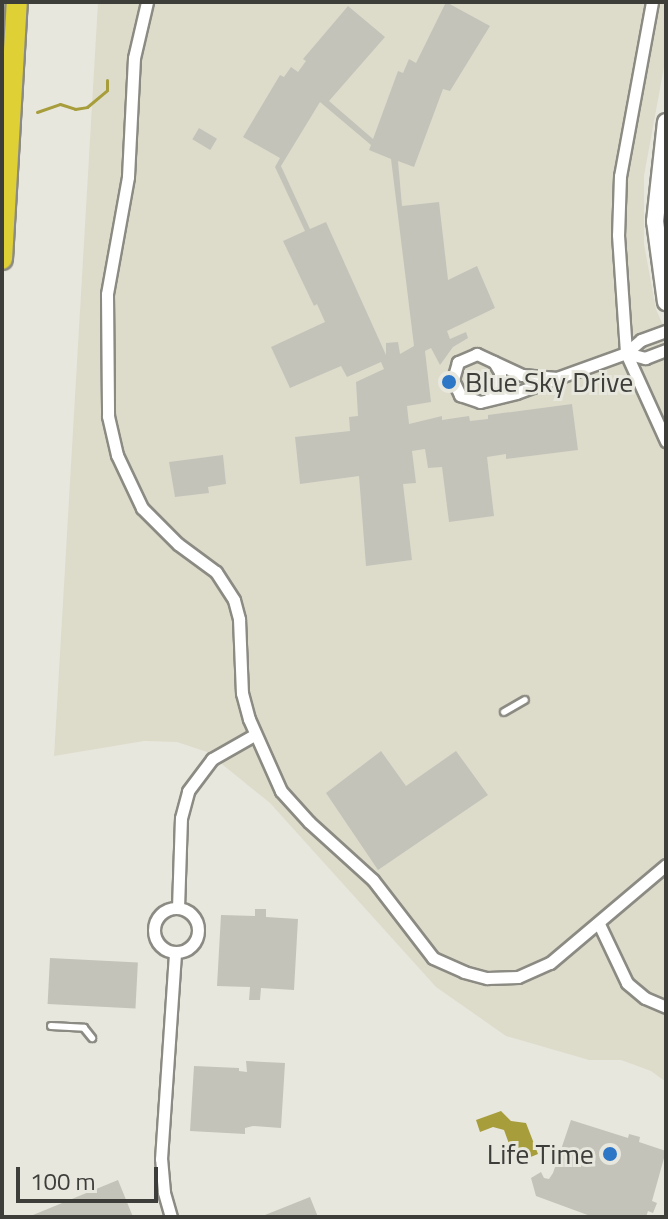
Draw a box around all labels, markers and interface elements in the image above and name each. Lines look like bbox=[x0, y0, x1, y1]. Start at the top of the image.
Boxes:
place label: Blue Sky Drive bbox=[465, 365, 633, 399]
marker: Blue Sky Drive bbox=[440, 373, 458, 391]
place label: Life Time bbox=[487, 1137, 594, 1171]
marker: Life Time bbox=[601, 1145, 619, 1163]
scale bar bbox=[20, 1151, 162, 1201]
text: 100 m bbox=[30, 1163, 96, 1199]

